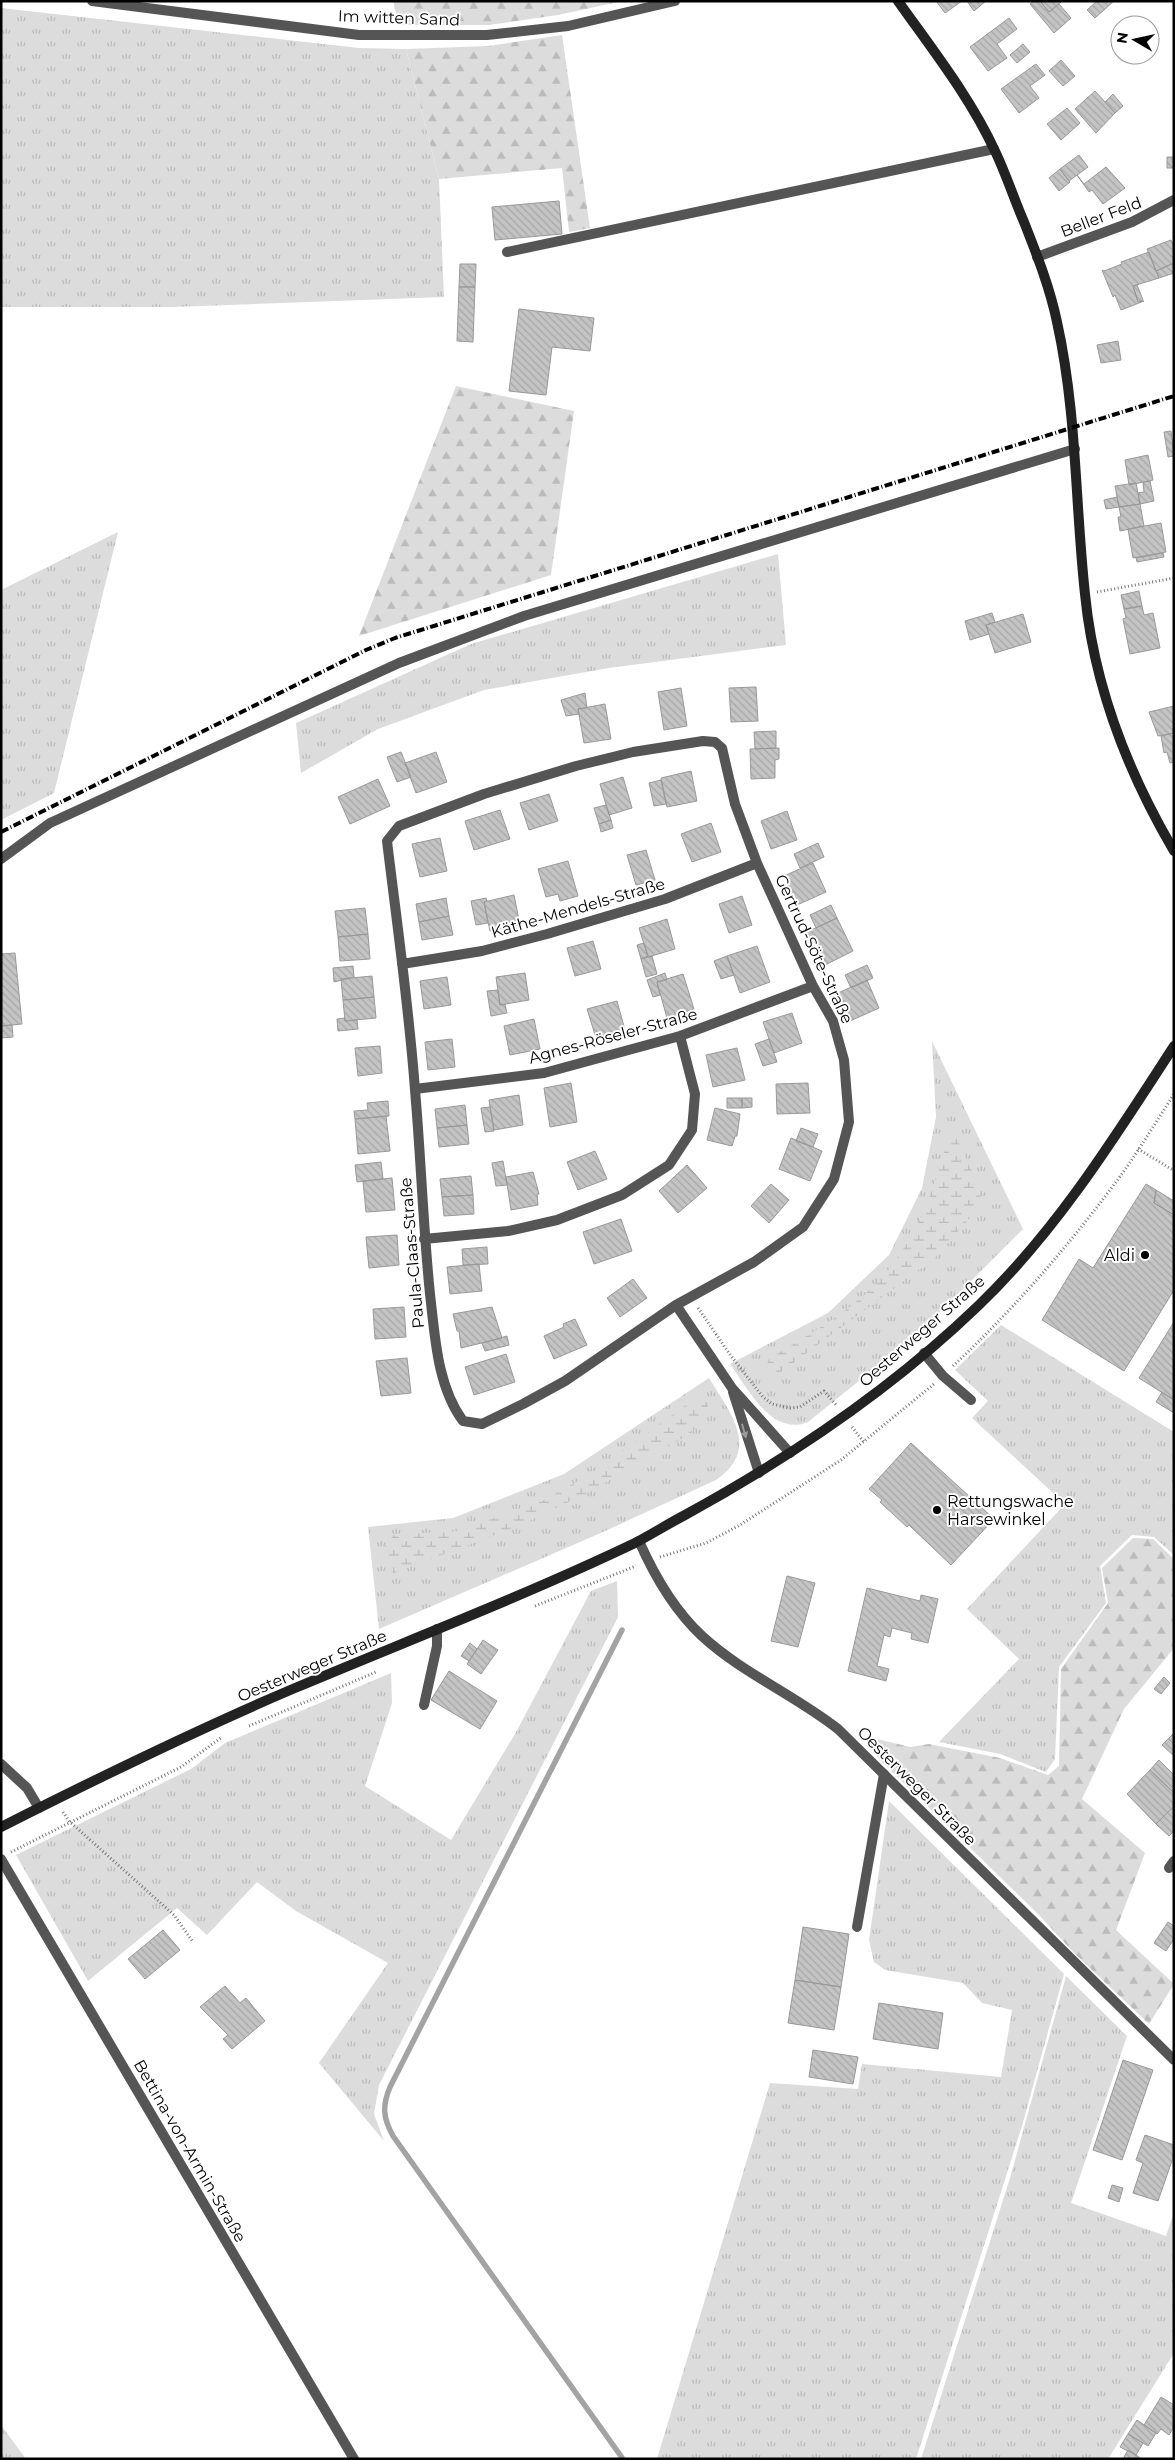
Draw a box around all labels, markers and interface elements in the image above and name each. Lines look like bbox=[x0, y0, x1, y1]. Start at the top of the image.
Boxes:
street label: Im witten Sand bbox=[338, 6, 460, 30]
north arrow bbox=[1110, 15, 1160, 65]
text: N bbox=[1112, 31, 1132, 45]
street label: Beller Feld bbox=[1058, 193, 1144, 241]
street label: Gertrud-Söte-Straße bbox=[771, 871, 857, 1027]
street label: Käthe-Mendels-Straße bbox=[489, 874, 667, 942]
street label: Agnes-Röseler-Straße bbox=[527, 1004, 699, 1068]
street label: Paula-Claas-Straße bbox=[396, 1177, 428, 1329]
place label: Aldi bbox=[1104, 1246, 1135, 1265]
marker: Aldi bbox=[1139, 1249, 1151, 1261]
street label: Oesterweger Straße bbox=[855, 1271, 989, 1391]
one-way arrow bbox=[741, 1423, 749, 1438]
place label: Rettungswache Harsewinkel bbox=[947, 1492, 1074, 1529]
marker: Rettungswache Harsewinkel bbox=[931, 1504, 943, 1516]
street label: Oesterweger Straße bbox=[235, 1626, 389, 1706]
street label: Oesterweger Straße bbox=[854, 1723, 980, 1849]
street label: Bettina-von-Armin-Straße bbox=[130, 2056, 250, 2246]

